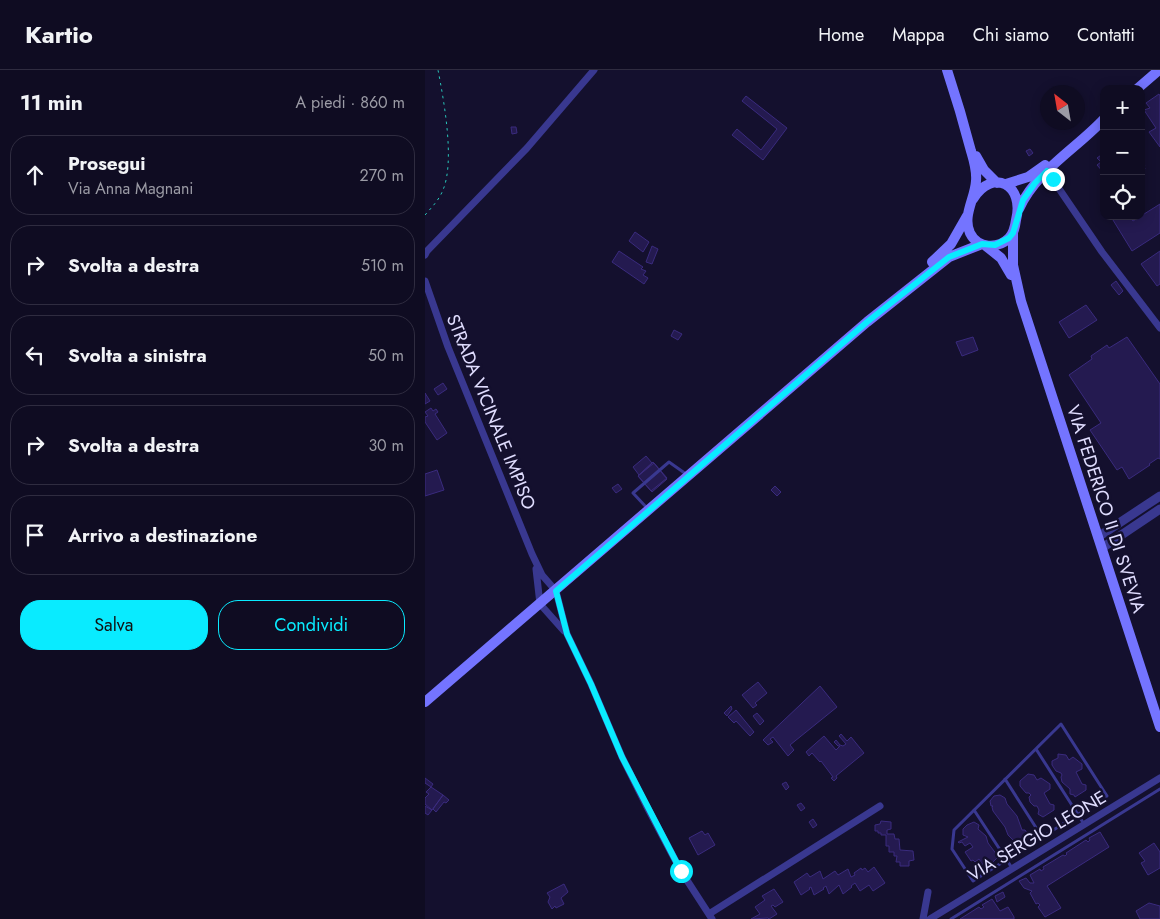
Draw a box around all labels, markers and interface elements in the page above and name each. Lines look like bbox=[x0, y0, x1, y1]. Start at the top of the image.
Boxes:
text: Kartio bbox=[25, 17, 93, 52]
text: Home bbox=[818, 22, 864, 48]
text: Mappa bbox=[892, 22, 945, 48]
text: Chi siamo bbox=[973, 22, 1049, 48]
text: Contatti bbox=[1077, 22, 1135, 48]
north arrow bbox=[1040, 85, 1085, 130]
map controls bbox=[1100, 85, 1145, 220]
button: + bbox=[1100, 85, 1145, 130]
text: 11 min bbox=[20, 88, 83, 118]
text: A piedi · 860 m bbox=[296, 91, 405, 114]
button: − bbox=[1100, 130, 1145, 175]
text: Prosegui bbox=[68, 150, 146, 177]
icon: ahead bbox=[21, 161, 49, 189]
text: 270 m bbox=[360, 164, 404, 187]
route end bbox=[1042, 168, 1065, 191]
button: locate bbox=[1100, 175, 1145, 220]
text: Via Anna Magnani bbox=[68, 177, 194, 200]
icon: right bbox=[21, 251, 49, 279]
text: Svolta a destra bbox=[68, 252, 199, 279]
text: 510 m bbox=[361, 254, 404, 277]
street label: STRADA VICINALE IMPISO bbox=[440, 310, 542, 514]
icon: left bbox=[21, 341, 49, 369]
text: Svolta a sinistra bbox=[68, 342, 207, 369]
text: 50 m bbox=[368, 344, 404, 367]
street label: VIA FEDERICO II DI SVEVIA bbox=[1060, 402, 1152, 616]
icon: right bbox=[21, 431, 49, 459]
text: Svolta a destra bbox=[68, 432, 199, 459]
text: 30 m bbox=[368, 434, 404, 457]
icon: arrive bbox=[21, 521, 49, 549]
text: Arrivo a destinazione bbox=[68, 522, 257, 549]
button: Salva bbox=[20, 600, 208, 650]
button: Condividi bbox=[218, 600, 405, 650]
street label: VIA SERGIO LEONE bbox=[963, 784, 1111, 888]
route start bbox=[670, 860, 693, 883]

